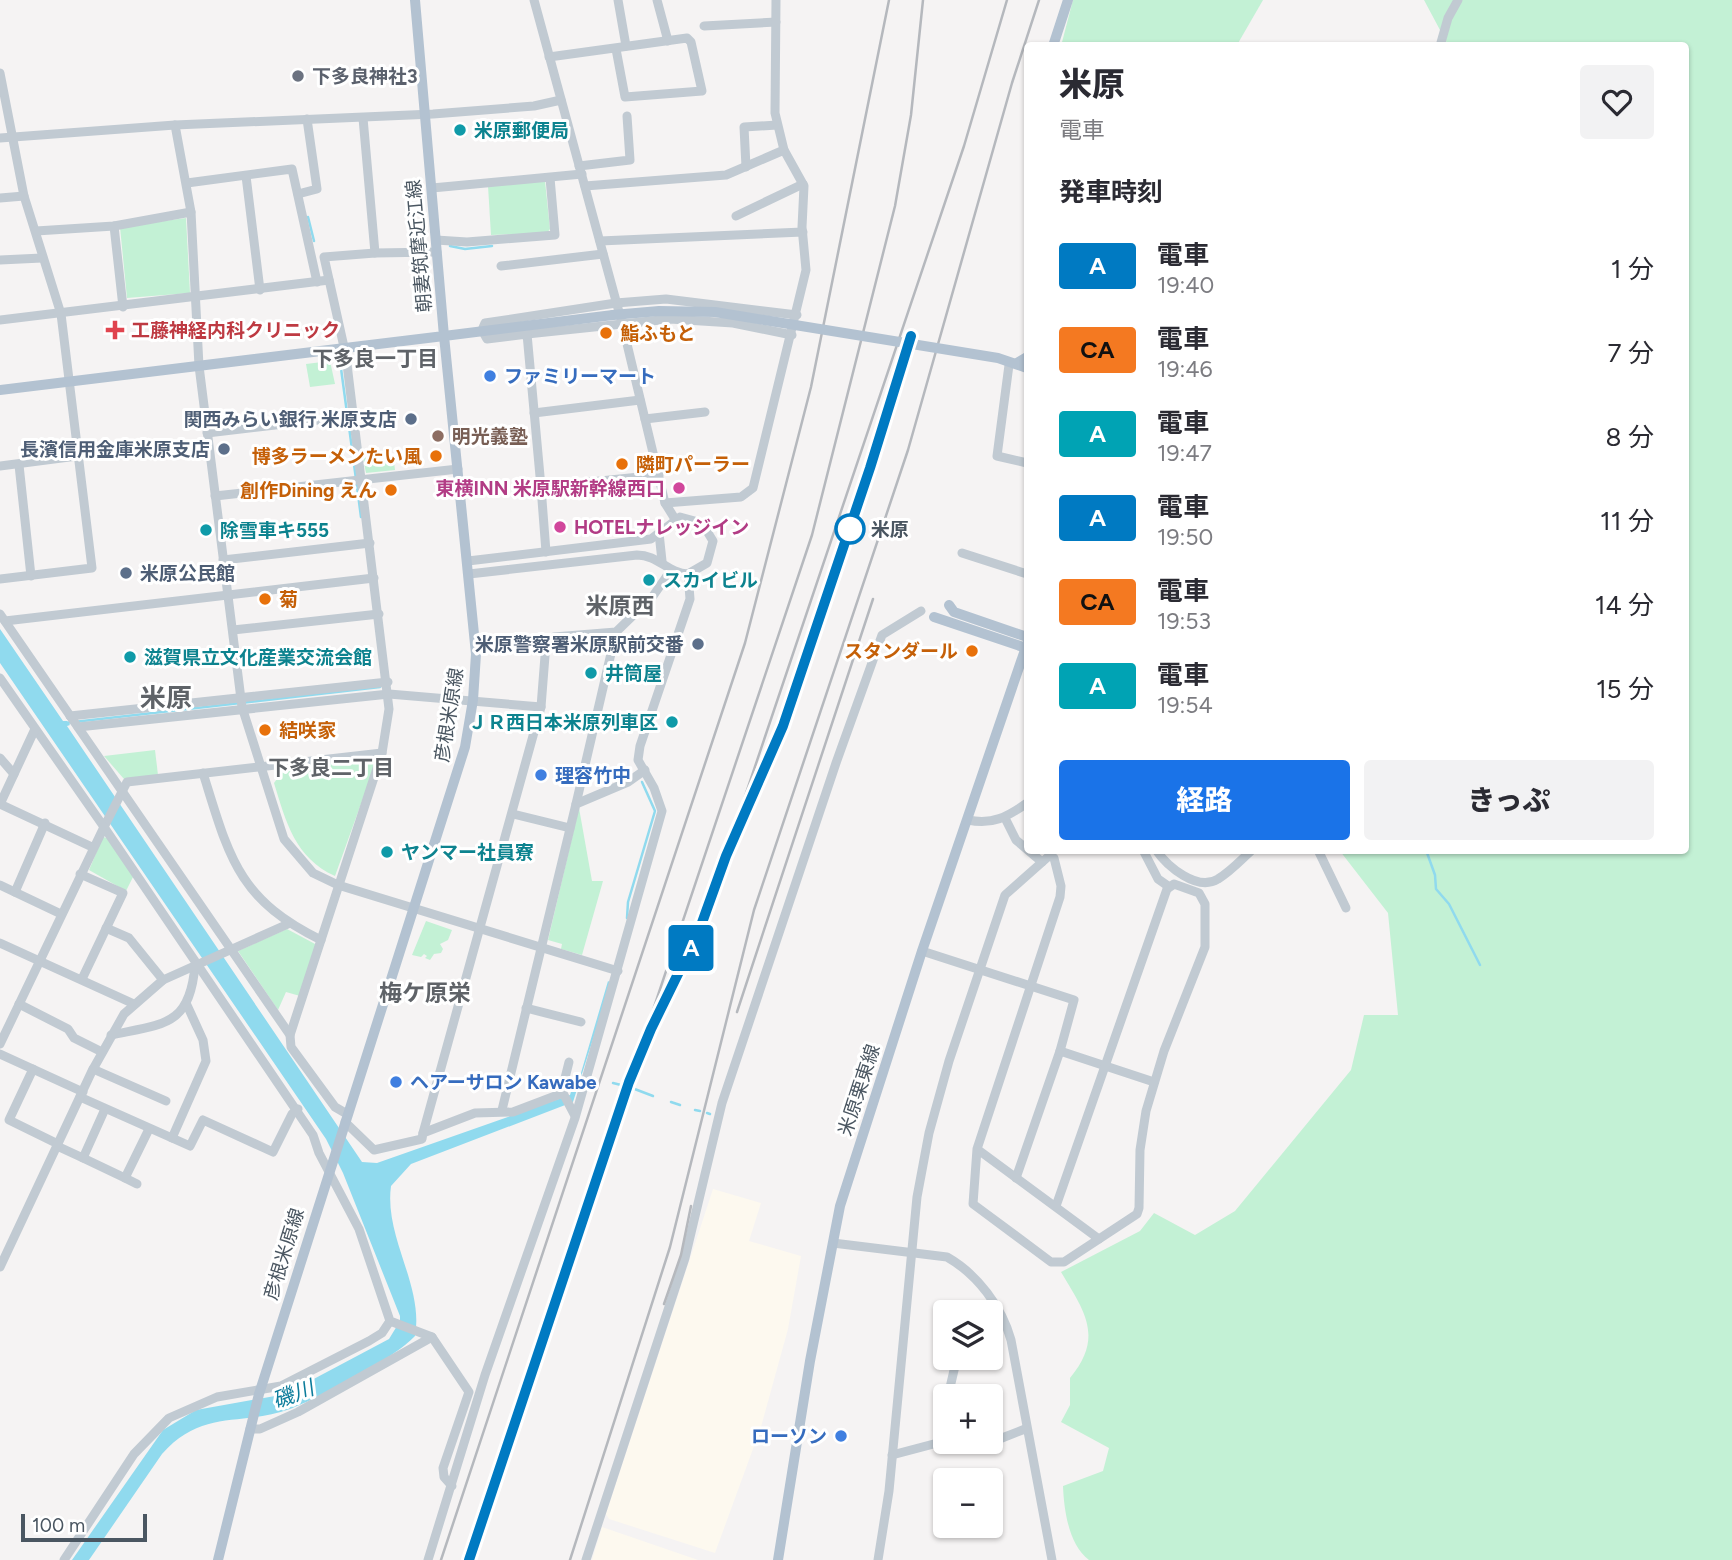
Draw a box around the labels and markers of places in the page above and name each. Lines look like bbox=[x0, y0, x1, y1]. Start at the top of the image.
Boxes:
place label: 下多良神社3 bbox=[312, 65, 418, 88]
marker: 下多良神社3 bbox=[290, 68, 306, 84]
place label: 米原郵便局 bbox=[474, 119, 569, 142]
marker: 米原郵便局 bbox=[452, 122, 468, 138]
place label: 工藤神経内科クリニック bbox=[131, 319, 340, 342]
marker: 工藤神経内科クリニック bbox=[105, 320, 125, 340]
place label: 鮨ふもと bbox=[620, 322, 696, 345]
marker: 鮨ふもと bbox=[598, 325, 614, 341]
place label: ファミリーマート bbox=[504, 365, 656, 388]
marker: ファミリーマート bbox=[482, 368, 498, 384]
place label: 関西みらい銀行 米原支店 bbox=[183, 408, 397, 431]
marker: 関西みらい銀行 米原支店 bbox=[403, 411, 419, 427]
place label: 明光義塾 bbox=[452, 425, 528, 448]
marker: 明光義塾 bbox=[430, 428, 446, 444]
place label: 長濱信用金庫米原支店 bbox=[20, 438, 210, 461]
marker: 長濱信用金庫米原支店 bbox=[216, 441, 232, 457]
place label: 博多ラーメンたい風 bbox=[252, 445, 422, 468]
marker: 博多ラーメンたい風 bbox=[428, 448, 444, 464]
place label: 隣町パーラー bbox=[636, 453, 750, 476]
marker: 隣町パーラー bbox=[614, 456, 630, 472]
place label: 東横INN 米原駅新幹線西口 bbox=[436, 477, 665, 500]
place label: 創作Dining えん bbox=[240, 479, 377, 502]
marker: 東横INN 米原駅新幹線西口 bbox=[671, 480, 687, 496]
marker: 創作Dining えん bbox=[383, 482, 399, 498]
marker: 米原 bbox=[835, 514, 865, 544]
place label: HOTELナレッジイン bbox=[574, 516, 749, 539]
place label: 米原 bbox=[871, 518, 909, 541]
place label: 除雪車キ555 bbox=[220, 519, 329, 542]
marker: HOTELナレッジイン bbox=[552, 519, 568, 535]
marker: 除雪車キ555 bbox=[198, 522, 214, 538]
place label: 米原公民館 bbox=[140, 562, 235, 585]
marker: 米原公民館 bbox=[118, 565, 134, 581]
place label: スカイビル bbox=[663, 569, 758, 592]
marker: スカイビル bbox=[641, 572, 657, 588]
place label: 菊 bbox=[279, 588, 298, 611]
marker: 菊 bbox=[257, 591, 273, 607]
place label: 米原警察署米原駅前交番 bbox=[475, 633, 684, 656]
marker: 米原警察署米原駅前交番 bbox=[690, 636, 706, 652]
place label: スタンダール bbox=[844, 640, 958, 663]
marker: スタンダール bbox=[964, 643, 980, 659]
place label: 滋賀県立文化産業交流会館 bbox=[144, 646, 372, 669]
marker: 滋賀県立文化産業交流会館 bbox=[122, 649, 138, 665]
place label: 井筒屋 bbox=[605, 662, 662, 685]
marker: 井筒屋 bbox=[583, 665, 599, 681]
place label: ＪＲ西日本米原列車区 bbox=[468, 711, 658, 734]
marker: ＪＲ西日本米原列車区 bbox=[664, 714, 680, 730]
place label: 結咲家 bbox=[279, 719, 336, 742]
marker: 結咲家 bbox=[257, 722, 273, 738]
place label: 理容竹中 bbox=[555, 764, 631, 787]
marker: 理容竹中 bbox=[533, 767, 549, 783]
place label: ヤンマー社員寮 bbox=[401, 841, 534, 864]
marker: ヤンマー社員寮 bbox=[379, 844, 395, 860]
place label: ヘアーサロン Kawabe bbox=[410, 1071, 597, 1094]
marker: ヘアーサロン Kawabe bbox=[388, 1074, 404, 1090]
place label: ローソン bbox=[751, 1425, 827, 1448]
marker: ローソン bbox=[833, 1428, 849, 1444]

